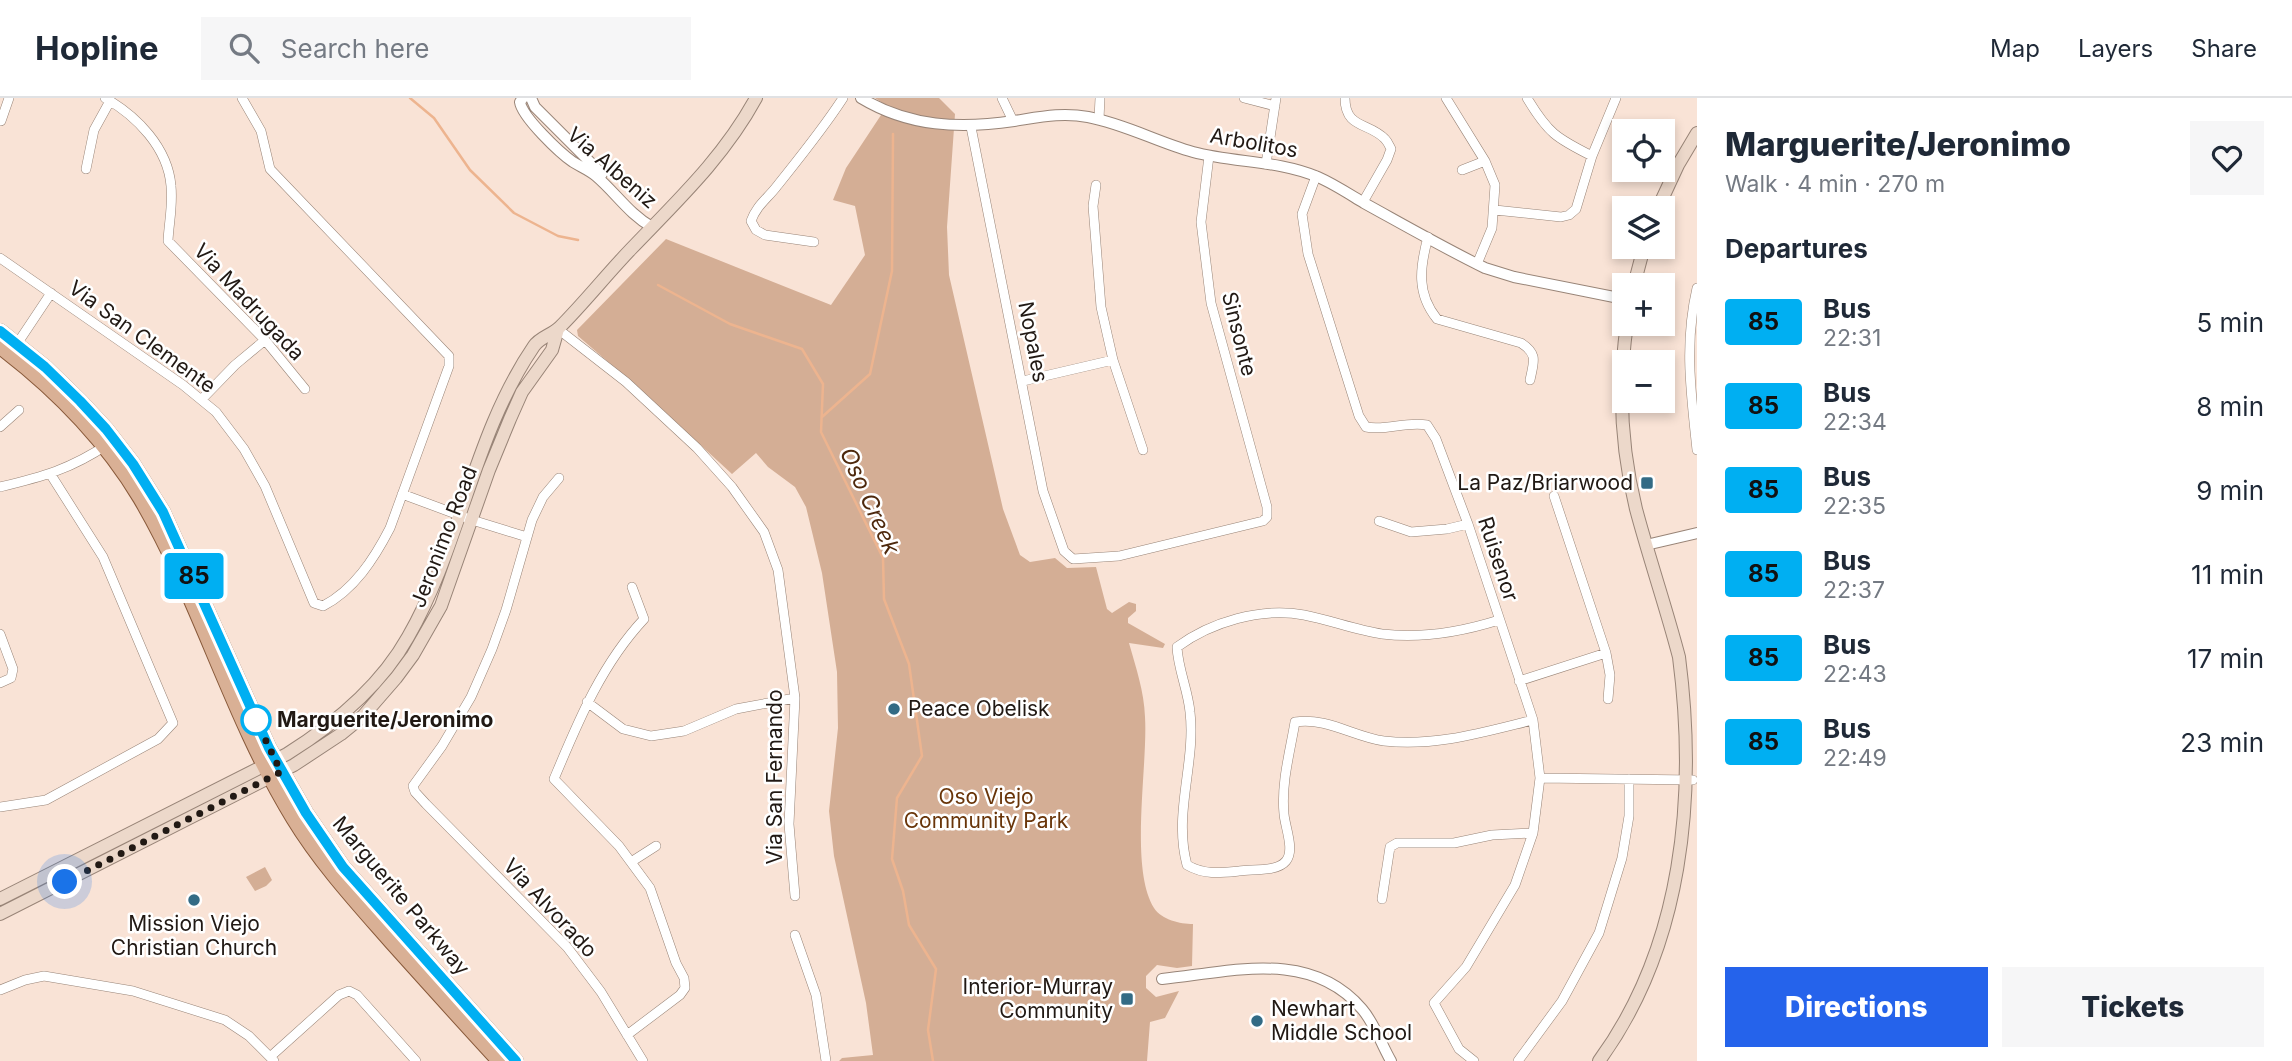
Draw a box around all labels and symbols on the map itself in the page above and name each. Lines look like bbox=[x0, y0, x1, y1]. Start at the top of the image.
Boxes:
street label: Via Albeniz bbox=[562, 122, 662, 213]
street label: Arbolitos bbox=[1208, 122, 1300, 163]
street label: Via Madrugada bbox=[189, 238, 310, 365]
street label: Via San Clemente bbox=[64, 275, 221, 398]
street label: Sinsonte bbox=[1217, 289, 1262, 379]
street label: Nopales bbox=[1013, 299, 1054, 384]
water label: Oso Creek bbox=[834, 443, 906, 559]
street label: Jeronimo Road bbox=[405, 463, 482, 611]
place label: La Paz/Briarwood bbox=[1457, 470, 1633, 495]
marker: La Paz/Briarwood bbox=[1639, 475, 1655, 491]
street label: Ruisenor bbox=[1473, 513, 1524, 604]
line badge: 85 bbox=[162, 553, 226, 599]
street label: Via San Fernando bbox=[762, 690, 787, 864]
place label: Peace Obelisk bbox=[908, 696, 1050, 721]
marker: Peace Obelisk bbox=[886, 701, 902, 717]
marker: Marguerite/Jeronimo bbox=[241, 705, 271, 735]
place label: Marguerite/Jeronimo bbox=[277, 707, 494, 732]
park label: Oso Viejo Community Park bbox=[904, 784, 1069, 833]
street label: Marguerite Parkway bbox=[328, 811, 475, 980]
street label: Via Alvorado bbox=[498, 853, 603, 962]
your location bbox=[47, 864, 82, 899]
marker: Mission Viejo Christian Church bbox=[186, 892, 202, 908]
place label: Mission Viejo Christian Church bbox=[111, 911, 277, 960]
place label: Interior-Murray Community bbox=[963, 974, 1113, 1023]
marker: Interior-Murray Community bbox=[1119, 991, 1135, 1007]
place label: Newhart Middle School bbox=[1271, 996, 1412, 1045]
marker: Newhart Middle School bbox=[1249, 1013, 1265, 1029]

